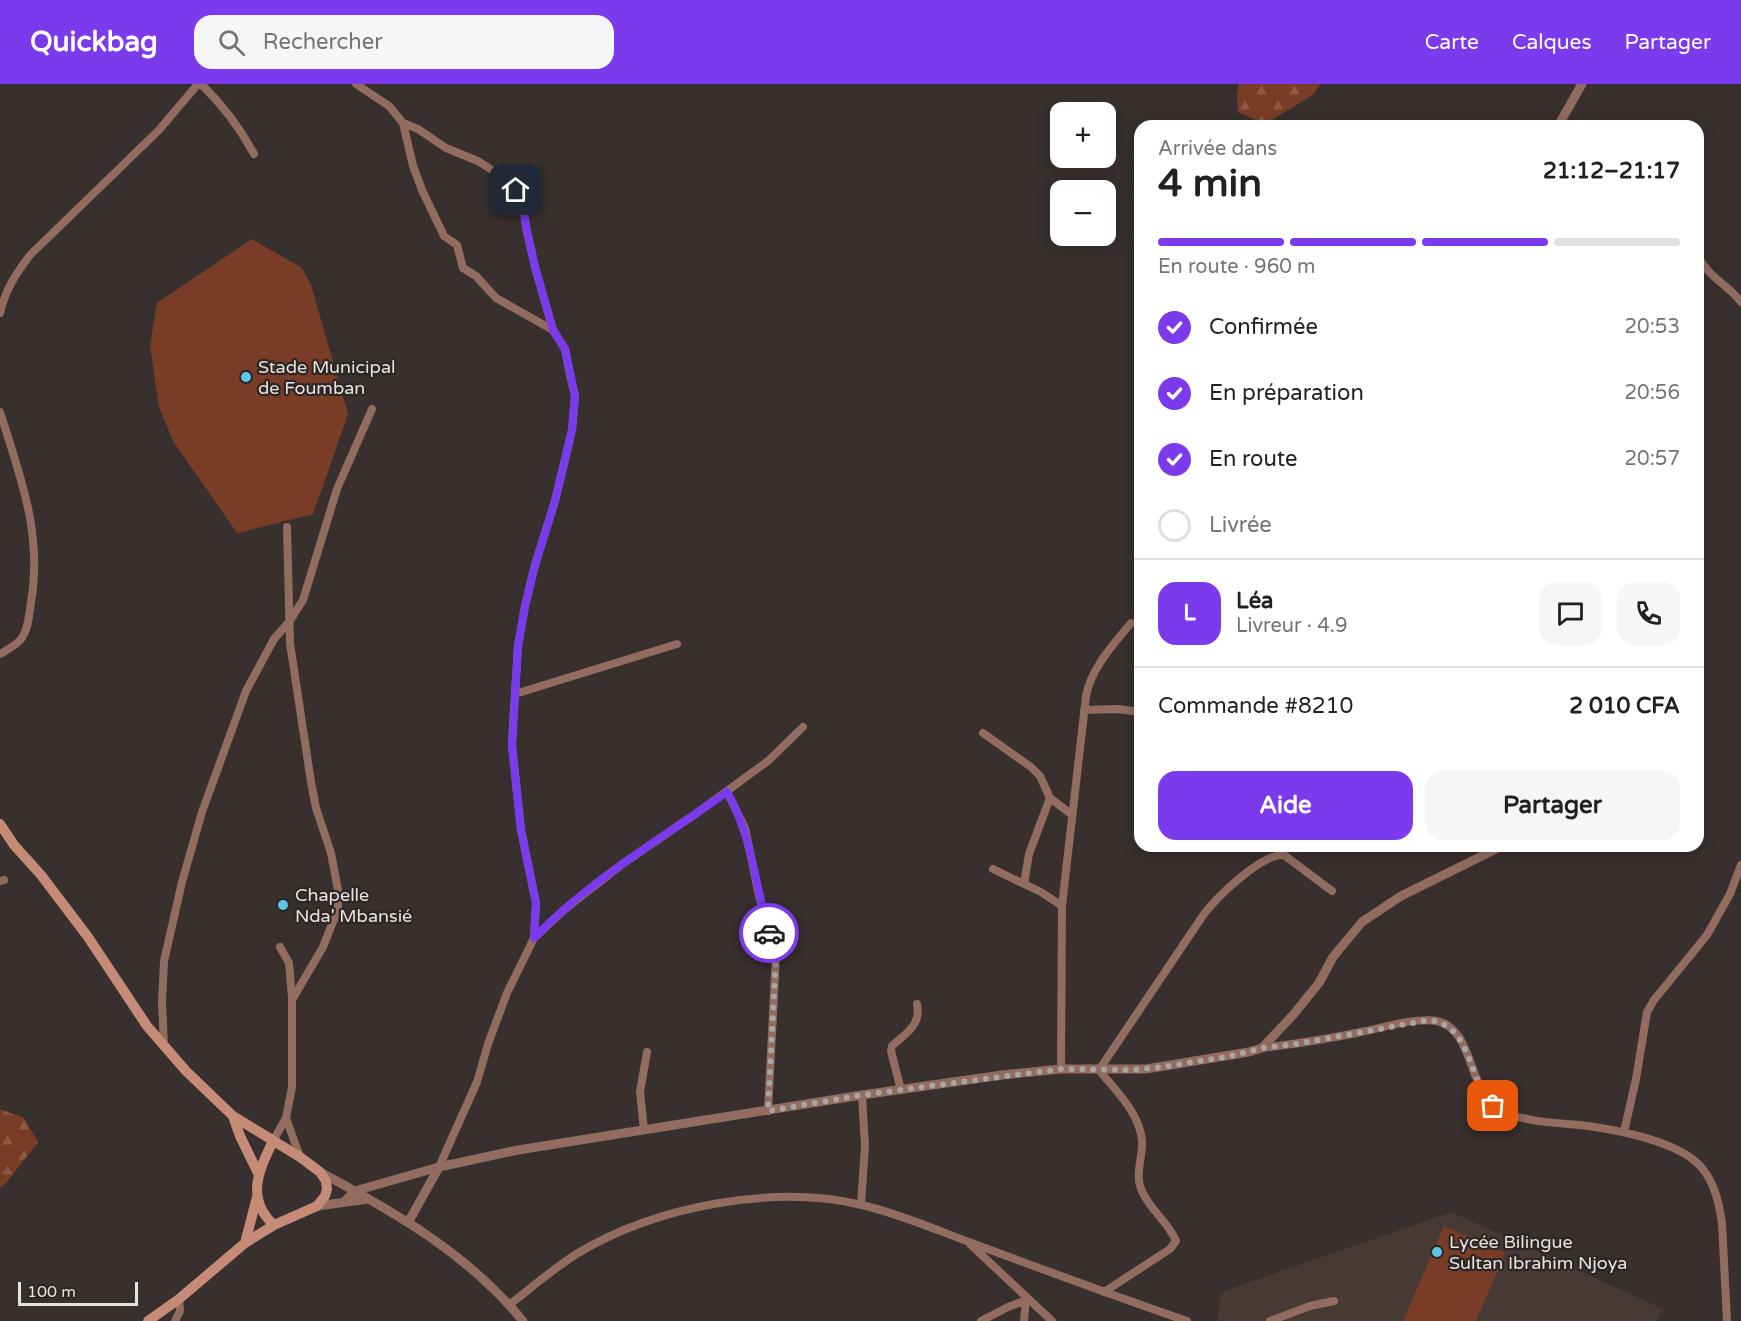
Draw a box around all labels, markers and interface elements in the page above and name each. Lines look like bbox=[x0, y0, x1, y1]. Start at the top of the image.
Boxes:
search box bbox=[194, 15, 614, 69]
text: Quickbag bbox=[30, 25, 158, 59]
icon: search bbox=[215, 26, 248, 59]
text: Rechercher bbox=[263, 29, 383, 55]
text: Carte bbox=[1425, 30, 1479, 55]
text: Calques bbox=[1512, 30, 1592, 55]
text: Partager bbox=[1625, 30, 1711, 55]
map controls bbox=[1050, 102, 1116, 246]
button: + bbox=[1050, 102, 1116, 168]
text: Arrivée dans bbox=[1158, 137, 1277, 161]
text: 21:12–21:17 bbox=[1543, 158, 1680, 184]
text: 4 min bbox=[1158, 160, 1262, 207]
pin bbox=[490, 164, 541, 215]
icon: home bbox=[499, 173, 532, 206]
button: − bbox=[1050, 180, 1116, 246]
text: En route · 960 m bbox=[1158, 255, 1315, 279]
icon: check bbox=[1158, 311, 1191, 344]
text: Confirmée bbox=[1209, 314, 1318, 340]
text: 20:53 bbox=[1625, 315, 1680, 339]
place label: Stade Municipal de Foumban bbox=[258, 356, 396, 399]
marker: Stade Municipal de Foumban bbox=[239, 370, 253, 384]
icon: check bbox=[1158, 377, 1191, 410]
text: En préparation bbox=[1209, 380, 1364, 406]
text: 20:56 bbox=[1625, 381, 1680, 405]
icon: check bbox=[1158, 443, 1191, 476]
text: En route bbox=[1209, 446, 1298, 472]
text: 20:57 bbox=[1625, 447, 1680, 471]
text: Livrée bbox=[1209, 512, 1272, 538]
button: chat bbox=[1539, 582, 1602, 645]
button: phone bbox=[1617, 582, 1680, 645]
text: Léa bbox=[1236, 588, 1274, 614]
text: L bbox=[1183, 600, 1196, 626]
text: Livreur · 4.9 bbox=[1236, 614, 1348, 638]
text: Commande #8210 bbox=[1158, 693, 1353, 719]
text: 2 010 CFA bbox=[1569, 693, 1680, 719]
button: Aide bbox=[1158, 771, 1413, 840]
button: Partager bbox=[1425, 771, 1680, 840]
place label: Chapelle Nda' Mbansié bbox=[295, 884, 412, 927]
marker: Chapelle Nda' Mbansié bbox=[276, 898, 290, 912]
courier bbox=[739, 903, 799, 963]
icon: car bbox=[753, 917, 786, 950]
pin bbox=[1467, 1080, 1518, 1131]
icon: bag bbox=[1476, 1089, 1509, 1122]
place label: Lycée Bilingue Sultan Ibrahim Njoya bbox=[1449, 1231, 1627, 1274]
marker: Lycée Bilingue Sultan Ibrahim Njoya bbox=[1430, 1245, 1444, 1259]
scale bar bbox=[18, 1279, 138, 1306]
text: 100 m bbox=[27, 1282, 76, 1302]

